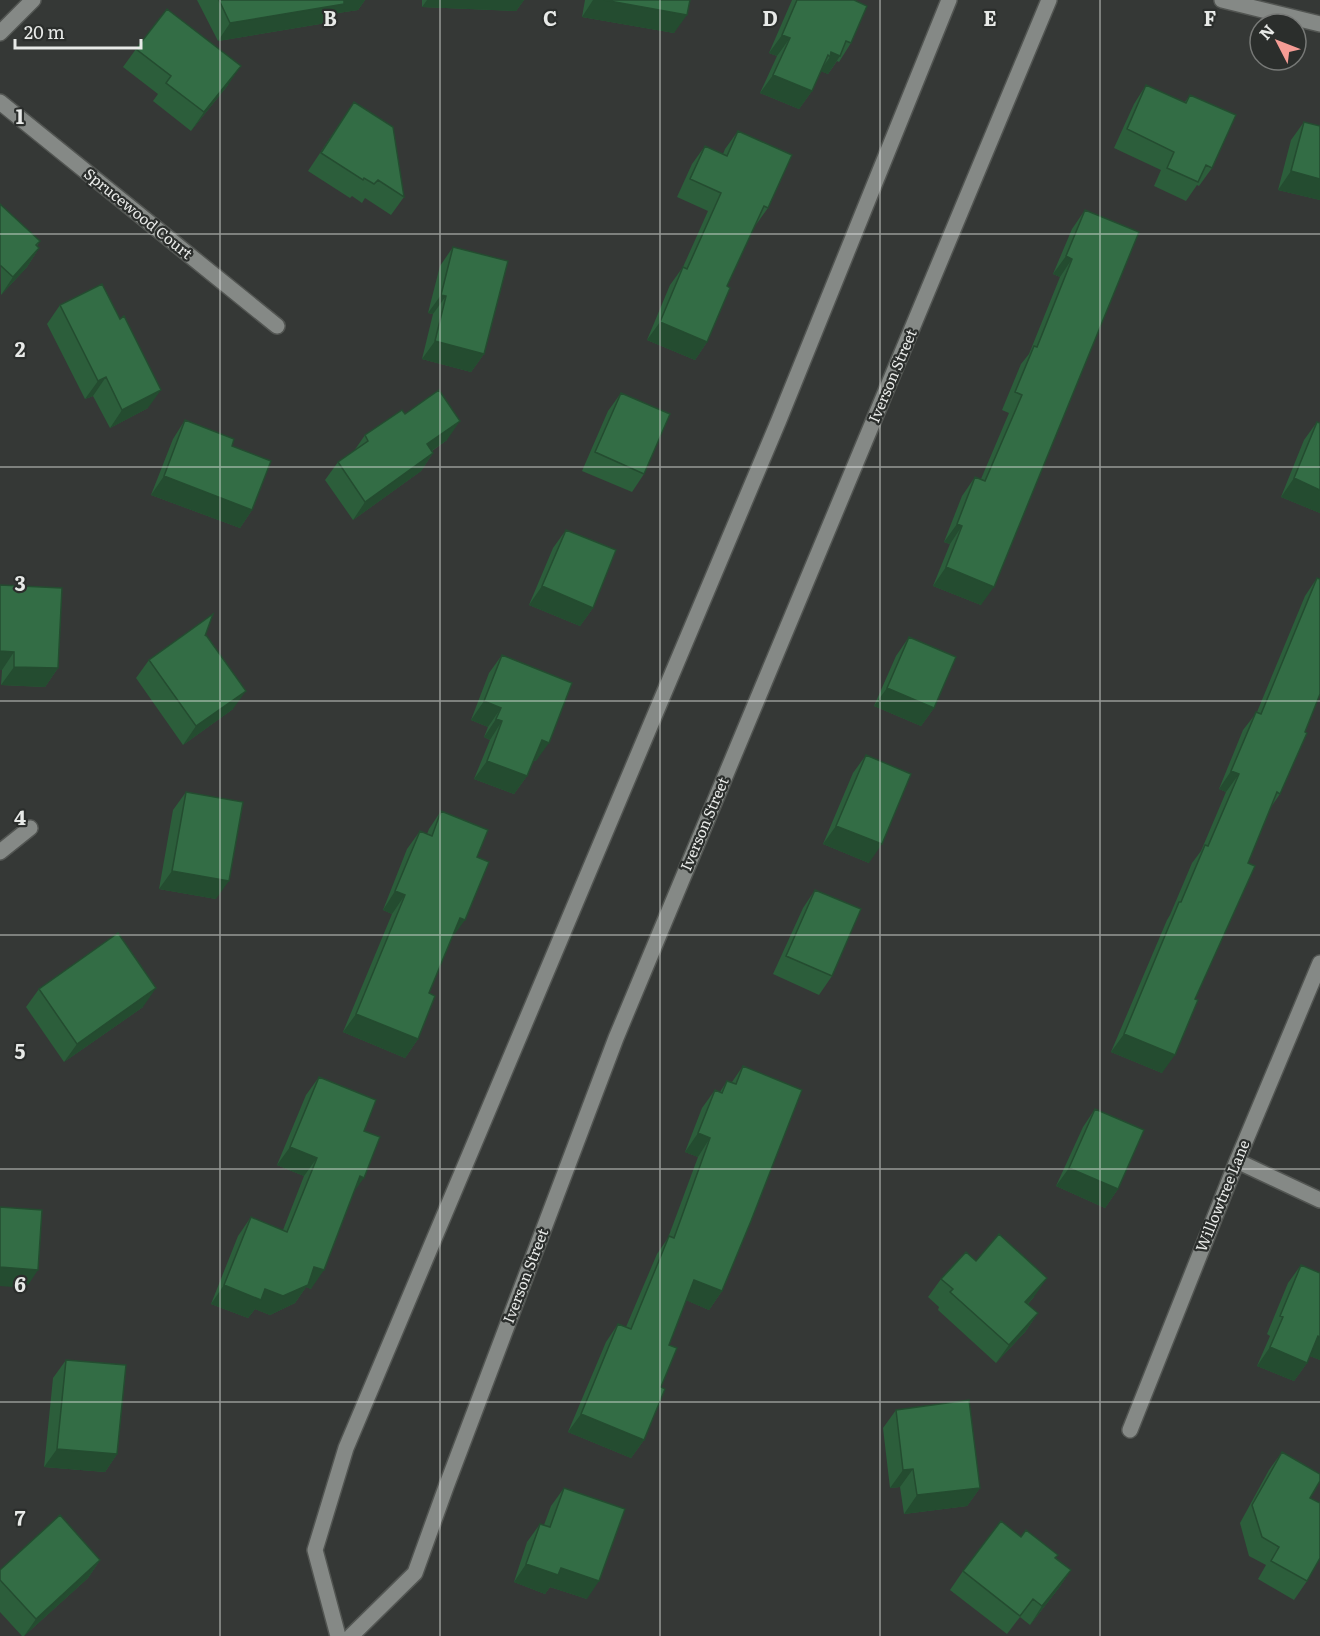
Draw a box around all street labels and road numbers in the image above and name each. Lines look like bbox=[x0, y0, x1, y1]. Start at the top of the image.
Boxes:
street label: Sprucewood Court bbox=[80, 162, 198, 264]
street label: Iverson Street bbox=[861, 325, 922, 426]
street label: Iverson Street bbox=[673, 773, 734, 874]
street label: Willowtree Lane bbox=[1189, 1136, 1255, 1255]
street label: Iverson Street bbox=[496, 1225, 553, 1326]

